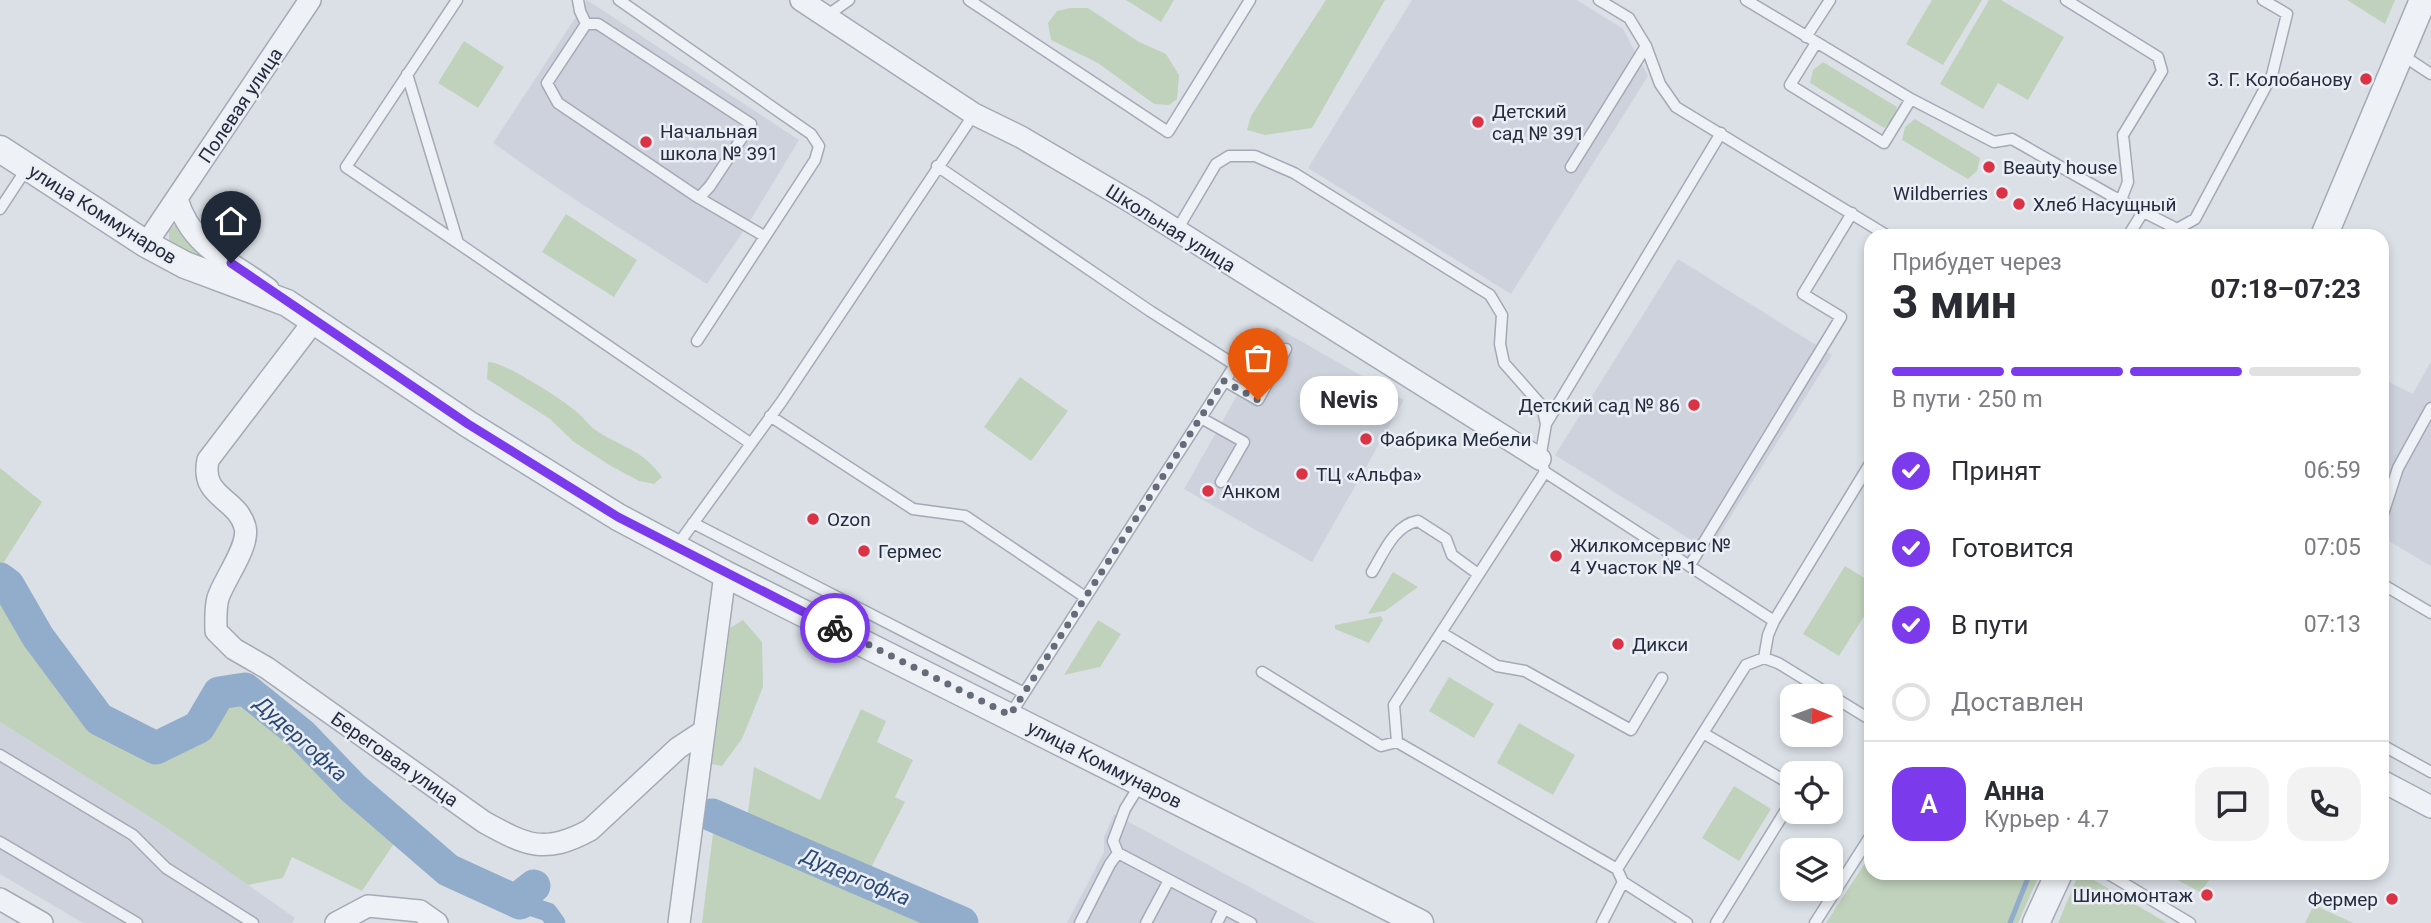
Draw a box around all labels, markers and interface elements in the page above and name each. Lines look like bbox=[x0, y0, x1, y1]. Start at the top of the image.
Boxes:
street label: Полевая улица bbox=[193, 43, 287, 167]
place label: З. Г. Колобанову bbox=[2207, 68, 2352, 91]
marker: З. Г. Колобанову bbox=[2358, 71, 2374, 87]
place label: Детский сад № 391 bbox=[1492, 100, 1585, 145]
marker: Детский сад № 391 bbox=[1470, 114, 1486, 130]
place label: Начальная школа № 391 bbox=[660, 120, 778, 165]
marker: Начальная школа № 391 bbox=[638, 134, 654, 150]
place label: Beauty house bbox=[2003, 156, 2117, 179]
street label: улица Коммунаров bbox=[24, 159, 181, 269]
marker: Beauty house bbox=[1981, 159, 1997, 175]
street label: Школьная улица bbox=[1102, 179, 1240, 278]
place label: Wildberries bbox=[1893, 182, 1988, 205]
marker: Wildberries bbox=[1994, 185, 2010, 201]
pin bbox=[201, 191, 261, 263]
place label: Хлеб Насущный bbox=[2033, 193, 2177, 216]
marker: Хлеб Насущный bbox=[2011, 196, 2027, 212]
icon: home bbox=[212, 202, 250, 240]
text: Прибудет через bbox=[1892, 249, 2062, 276]
text: 07:18–07:23 bbox=[2211, 274, 2361, 304]
text: 3 мин bbox=[1892, 275, 2017, 329]
pin bbox=[1228, 328, 1288, 400]
icon: bag bbox=[1239, 339, 1277, 377]
callout: Nevis bbox=[1300, 376, 1398, 424]
text: В пути · 250 m bbox=[1892, 386, 2043, 413]
text: Nevis bbox=[1320, 387, 1378, 414]
place label: Детский сад № 86 bbox=[1518, 394, 1680, 417]
marker: Детский сад № 86 bbox=[1686, 397, 1702, 413]
place label: Фабрика Мебели bbox=[1380, 428, 1532, 451]
marker: Фабрика Мебели bbox=[1358, 431, 1374, 447]
icon: check bbox=[1892, 452, 1930, 490]
text: Принят bbox=[1951, 456, 2041, 486]
text: 06:59 bbox=[2304, 457, 2361, 484]
place label: ТЦ «Альфа» bbox=[1316, 463, 1422, 486]
marker: ТЦ «Альфа» bbox=[1294, 466, 1310, 482]
place label: Анком bbox=[1222, 480, 1280, 503]
marker: Анком bbox=[1200, 483, 1216, 499]
place label: Ozon bbox=[827, 508, 871, 531]
marker: Ozon bbox=[805, 511, 821, 527]
icon: check bbox=[1892, 529, 1930, 567]
text: Готовится bbox=[1951, 533, 2074, 563]
place label: Жилкомсервис № 4 Участок № 1 bbox=[1570, 534, 1731, 579]
text: 07:05 bbox=[2304, 534, 2361, 561]
place label: Гермес bbox=[878, 540, 942, 563]
marker: Гермес bbox=[856, 543, 872, 559]
marker: Жилкомсервис № 4 Участок № 1 bbox=[1548, 548, 1564, 564]
courier bbox=[800, 593, 870, 663]
icon: check bbox=[1892, 606, 1930, 644]
icon: bike bbox=[816, 609, 854, 647]
text: В пути bbox=[1951, 610, 2028, 640]
text: 07:13 bbox=[2304, 611, 2361, 638]
place label: Дикси bbox=[1632, 633, 1688, 656]
marker: Дикси bbox=[1610, 636, 1626, 652]
north arrow bbox=[1780, 684, 1843, 747]
map controls bbox=[1780, 684, 1843, 901]
text: Доставлен bbox=[1951, 687, 2084, 717]
water label: Дудергофка bbox=[248, 690, 352, 787]
street label: Береговая улица bbox=[327, 707, 463, 812]
street label: улица Коммунаров bbox=[1024, 715, 1186, 813]
button: locate bbox=[1780, 761, 1843, 824]
button: chat bbox=[2195, 767, 2269, 841]
button: phone bbox=[2287, 767, 2361, 841]
text: Анна bbox=[1984, 776, 2044, 806]
text: А bbox=[1920, 789, 1938, 819]
text: Курьер · 4.7 bbox=[1984, 806, 2109, 833]
button: layers bbox=[1780, 838, 1843, 901]
water label: Дудергофка bbox=[796, 843, 914, 911]
place label: Шиномонтаж bbox=[2073, 884, 2193, 907]
marker: Шиномонтаж bbox=[2199, 887, 2215, 903]
place label: Фермер bbox=[2308, 888, 2378, 911]
marker: Фермер bbox=[2384, 891, 2400, 907]

